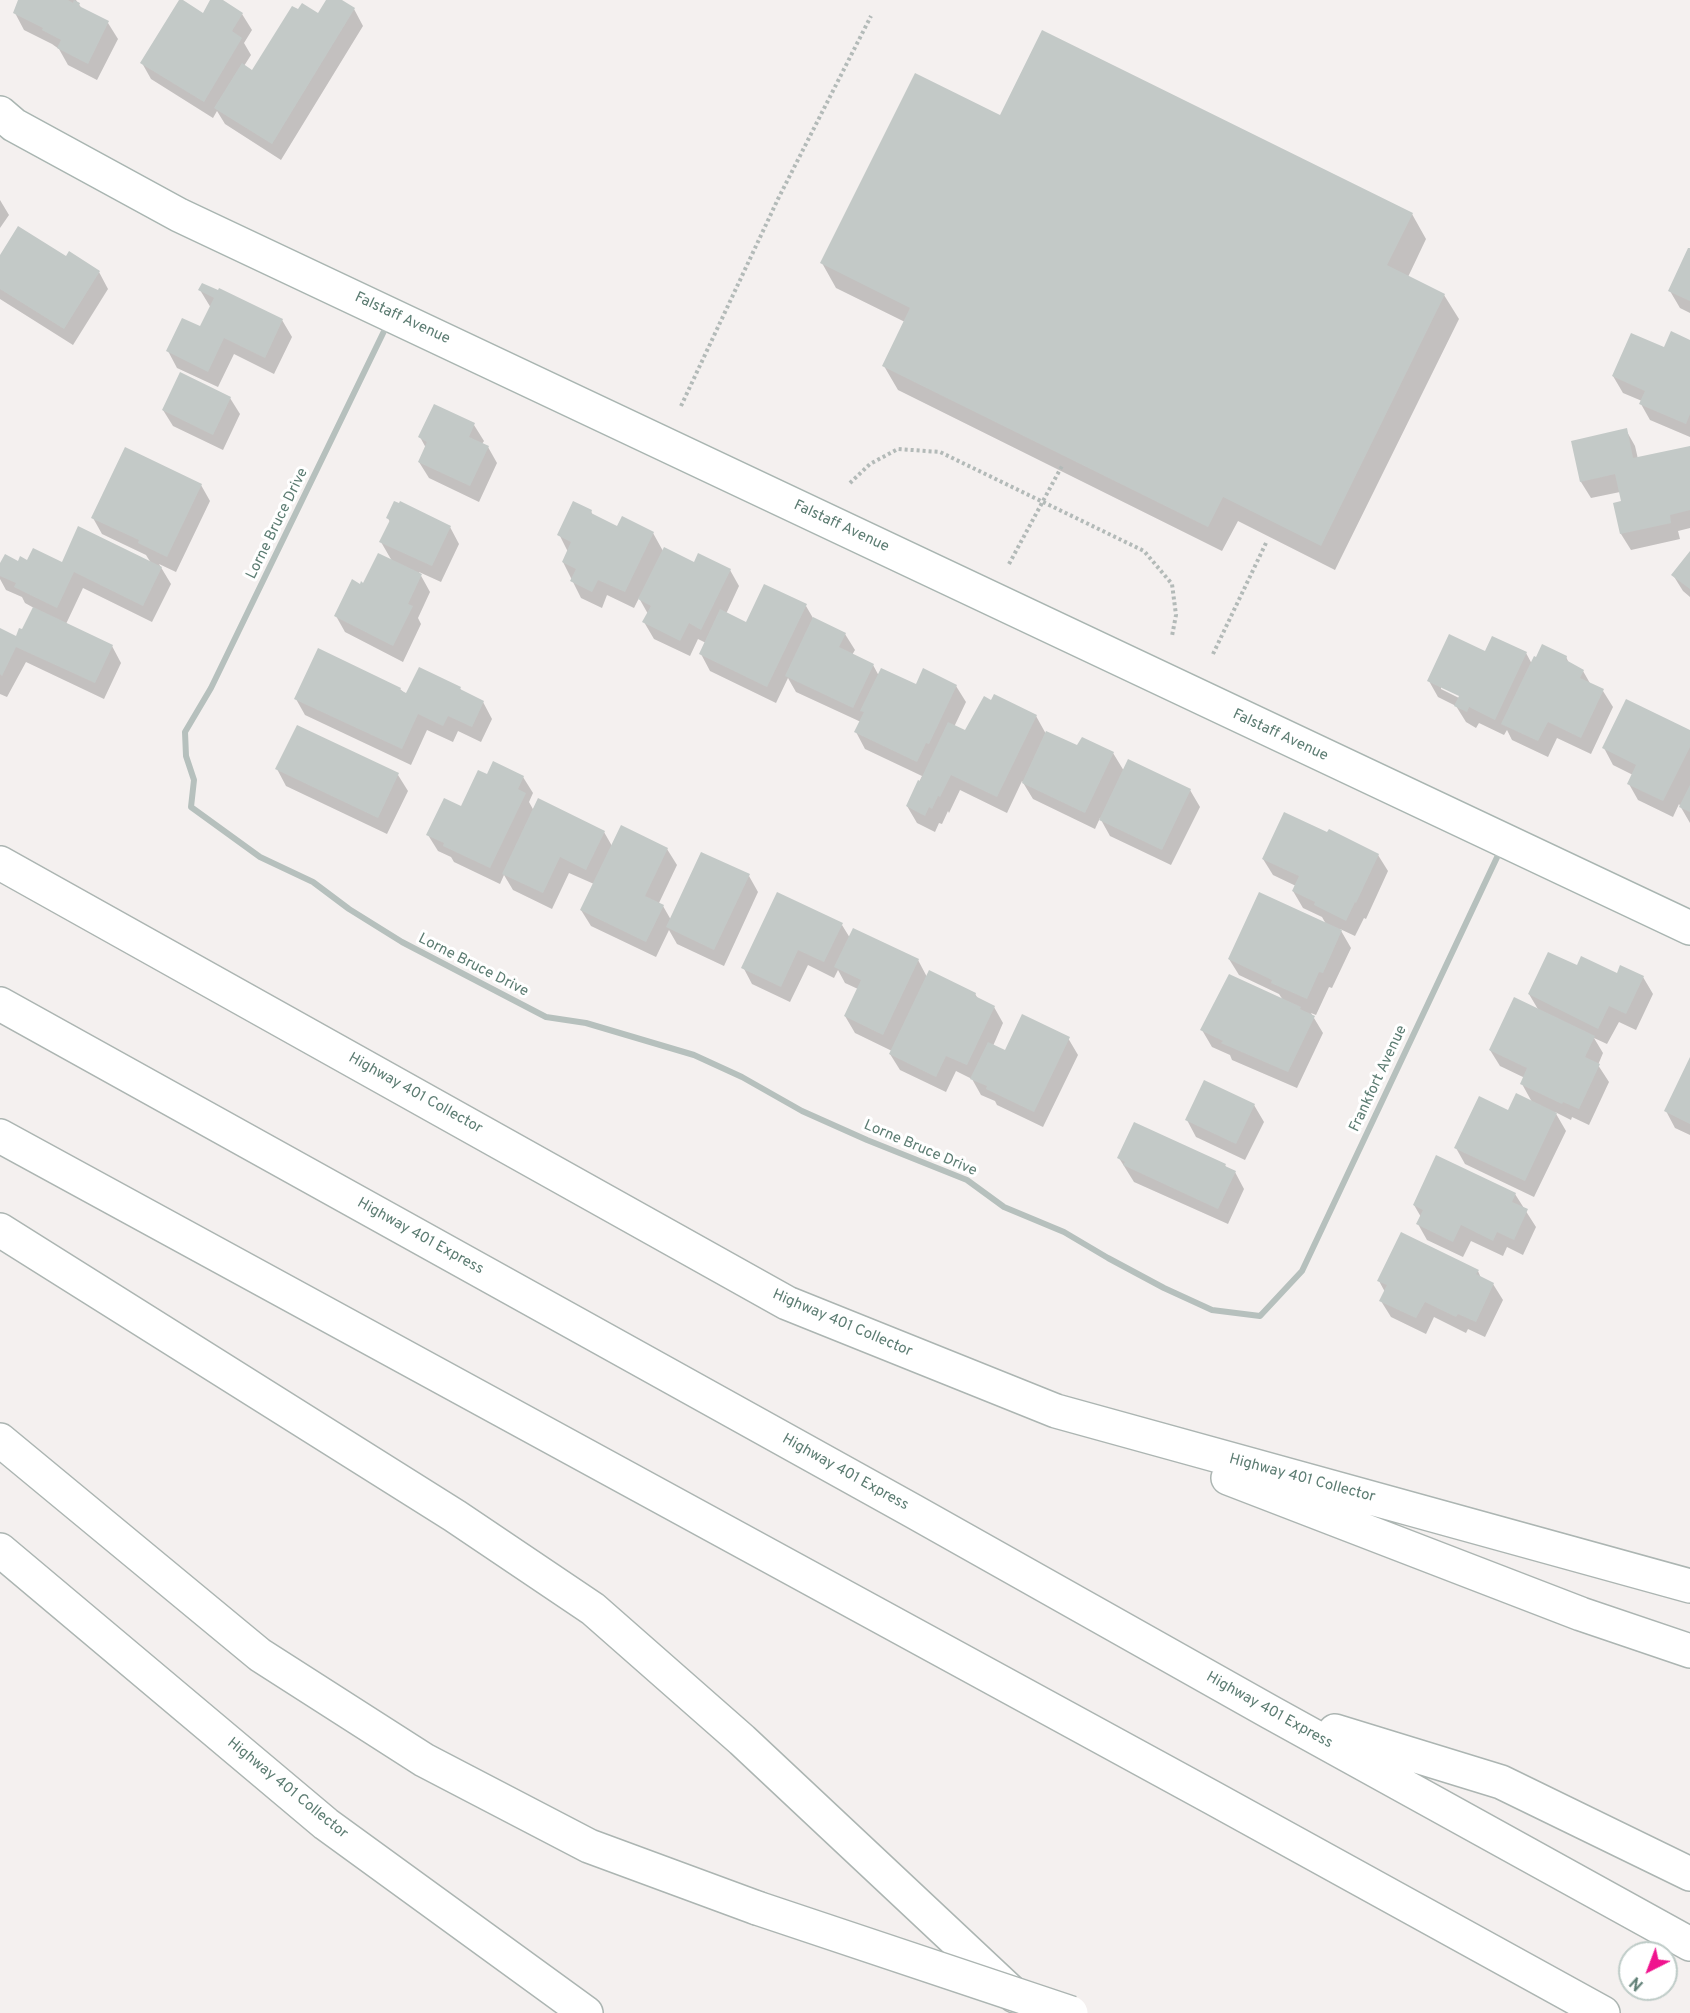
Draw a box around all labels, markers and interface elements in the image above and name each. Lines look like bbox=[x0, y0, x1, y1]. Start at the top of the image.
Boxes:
street label: Falstaff Avenue bbox=[351, 289, 453, 349]
street label: Lorne Bruce Drive bbox=[243, 466, 313, 582]
street label: Falstaff Avenue bbox=[790, 497, 892, 557]
street label: Falstaff Avenue bbox=[1229, 706, 1331, 766]
street label: Lorne Bruce Drive bbox=[415, 930, 531, 1002]
street label: Frankfort Avenue bbox=[1346, 1023, 1412, 1135]
street label: Highway 401 Collector bbox=[345, 1050, 485, 1138]
street label: Lorne Bruce Drive bbox=[861, 1117, 979, 1181]
street label: Highway 401 Express bbox=[354, 1195, 486, 1279]
street label: Highway 401 Collector bbox=[769, 1286, 915, 1362]
street label: Highway 401 Express bbox=[779, 1431, 911, 1515]
street label: Highway 401 Collector bbox=[1227, 1451, 1377, 1507]
street label: Highway 401 Express bbox=[1203, 1669, 1335, 1753]
street label: Highway 401 Collector bbox=[223, 1735, 351, 1843]
north arrow bbox=[1618, 1941, 1678, 2001]
text: N bbox=[1626, 1972, 1648, 1994]

